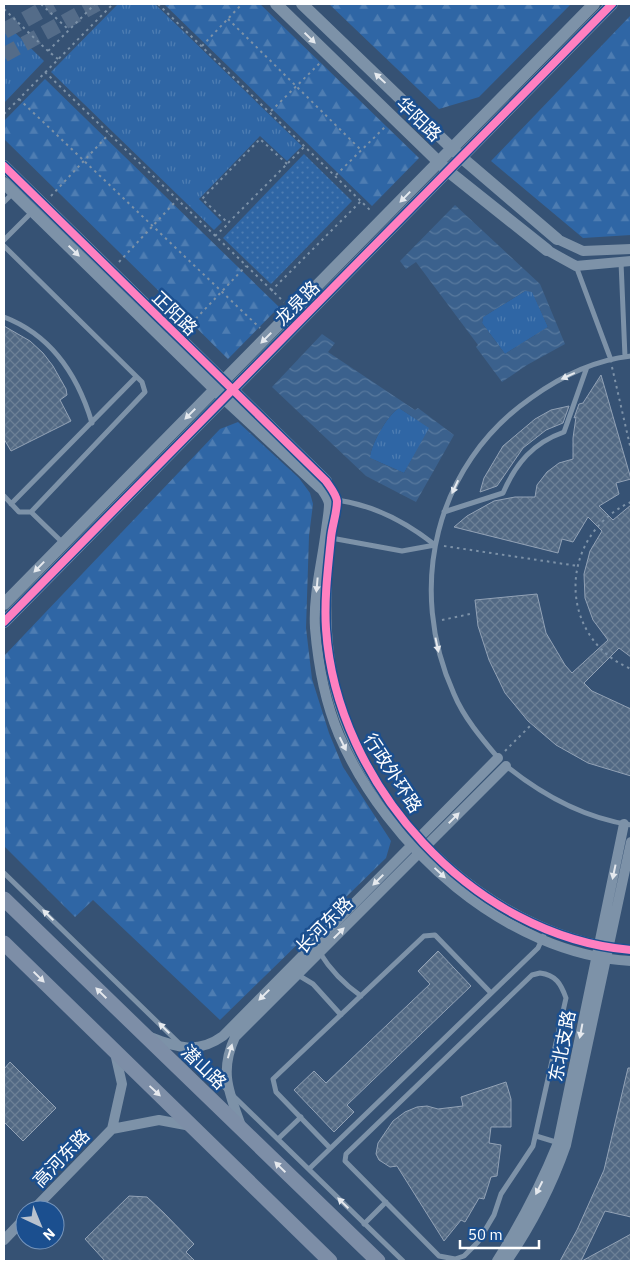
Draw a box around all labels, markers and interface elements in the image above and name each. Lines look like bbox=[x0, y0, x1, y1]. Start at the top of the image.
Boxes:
one-way arrow bbox=[304, 32, 316, 44]
one-way arrow bbox=[374, 72, 386, 84]
street label: 华阳路 bbox=[392, 92, 446, 146]
one-way arrow bbox=[399, 191, 411, 203]
one-way arrow bbox=[67, 245, 79, 257]
street label: 龙泉路 bbox=[270, 276, 324, 330]
street label: 正阳路 bbox=[148, 286, 202, 340]
one-way arrow bbox=[261, 331, 273, 343]
one-way arrow bbox=[561, 372, 575, 380]
one-way arrow bbox=[184, 408, 196, 420]
one-way arrow bbox=[451, 480, 459, 494]
one-way arrow bbox=[33, 561, 45, 573]
one-way arrow bbox=[313, 578, 321, 594]
one-way arrow bbox=[433, 638, 441, 653]
street label: 行政外环路 bbox=[359, 729, 427, 817]
one-way arrow bbox=[340, 737, 348, 751]
one-way arrow bbox=[448, 813, 460, 825]
one-way arrow bbox=[610, 864, 618, 880]
one-way arrow bbox=[433, 867, 445, 879]
one-way arrow bbox=[372, 873, 384, 885]
street label: 长河东路 bbox=[290, 891, 358, 959]
one-way arrow bbox=[42, 909, 54, 921]
one-way arrow bbox=[333, 927, 345, 939]
one-way arrow bbox=[32, 971, 44, 983]
one-way arrow bbox=[95, 987, 107, 999]
one-way arrow bbox=[258, 989, 270, 1001]
street label: 东北支路 bbox=[544, 1008, 580, 1084]
one-way arrow bbox=[159, 1022, 171, 1034]
one-way arrow bbox=[577, 1024, 585, 1040]
street label: 潜山路 bbox=[177, 1040, 231, 1094]
one-way arrow bbox=[226, 1044, 234, 1059]
one-way arrow bbox=[149, 1084, 161, 1096]
street label: 高河东路 bbox=[28, 1124, 94, 1192]
one-way arrow bbox=[274, 1161, 286, 1173]
one-way arrow bbox=[535, 1180, 543, 1195]
one-way arrow bbox=[337, 1197, 349, 1209]
north arrow bbox=[15, 1200, 65, 1250]
scale bar bbox=[460, 1218, 539, 1250]
text: N bbox=[39, 1224, 59, 1244]
text: 50 m bbox=[468, 1225, 503, 1244]

